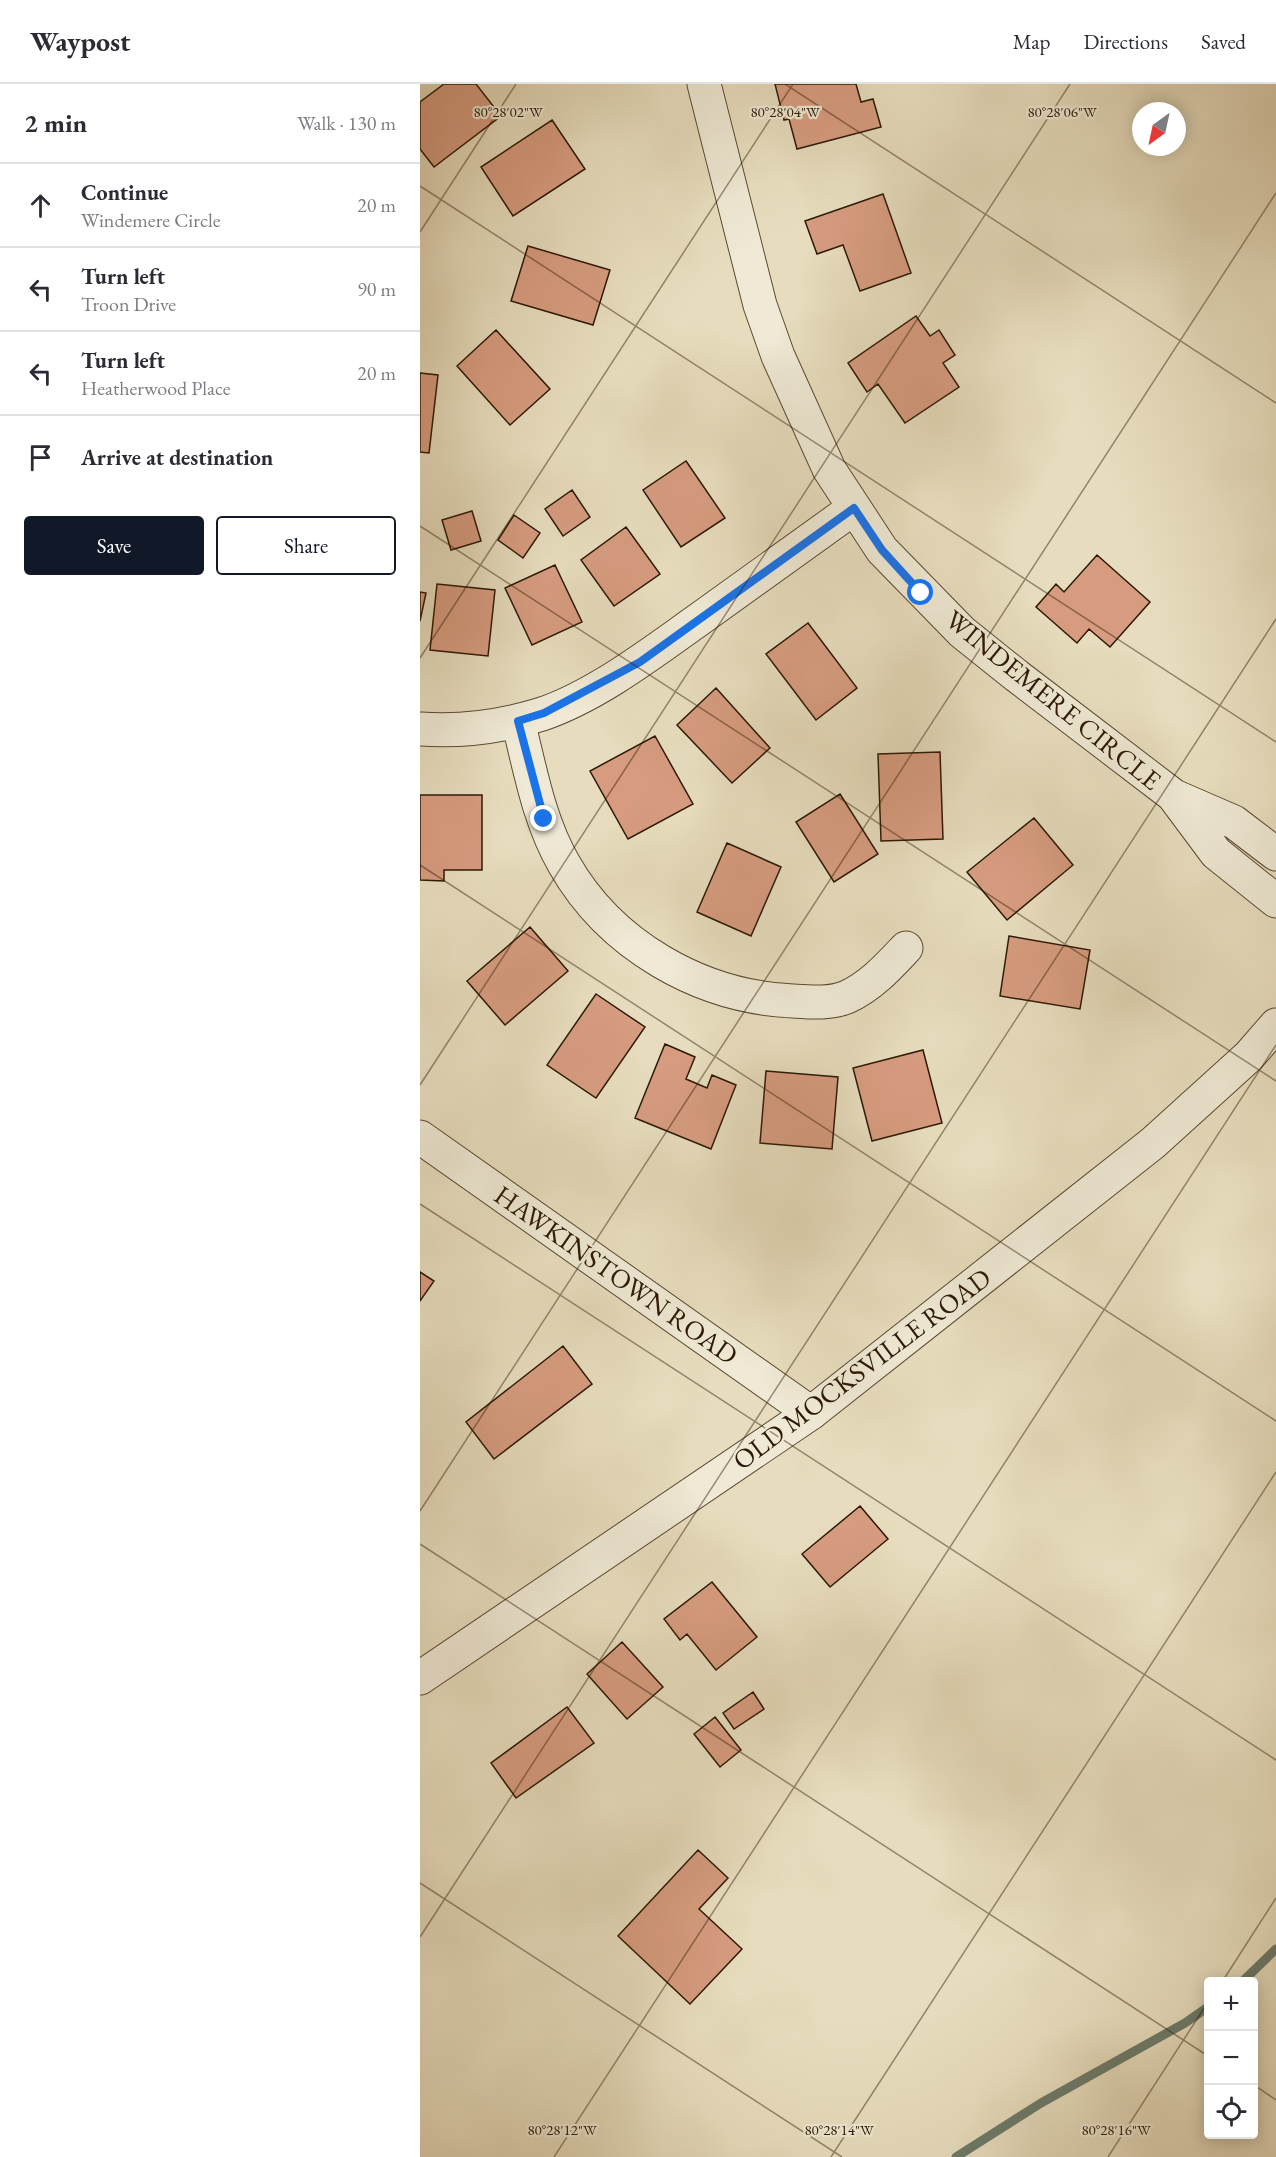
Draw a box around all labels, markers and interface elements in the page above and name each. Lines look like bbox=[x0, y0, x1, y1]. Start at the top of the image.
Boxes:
text: Waypost bbox=[30, 23, 131, 59]
text: Map bbox=[1013, 28, 1050, 55]
text: Directions bbox=[1083, 28, 1168, 55]
text: Saved bbox=[1201, 28, 1246, 55]
text: 80°28'02"W bbox=[473, 102, 543, 121]
text: 80°28'04"W bbox=[750, 102, 820, 121]
text: 80°28'06"W bbox=[1027, 102, 1097, 121]
north arrow bbox=[1132, 102, 1186, 156]
text: 2 min bbox=[24, 106, 87, 140]
text: Walk · 130 m bbox=[297, 110, 396, 136]
text: Continue bbox=[81, 178, 168, 207]
icon: ahead bbox=[24, 189, 57, 222]
text: 20 m bbox=[357, 192, 396, 218]
text: Windemere Circle bbox=[81, 207, 221, 233]
text: Turn left bbox=[81, 262, 165, 291]
icon: left bbox=[24, 273, 57, 306]
text: 90 m bbox=[357, 276, 396, 302]
text: Troon Drive bbox=[81, 291, 176, 317]
text: Turn left bbox=[81, 346, 165, 375]
icon: left bbox=[24, 357, 57, 390]
text: 20 m bbox=[357, 360, 396, 386]
text: Heatherwood Place bbox=[81, 375, 231, 401]
icon: arrive bbox=[24, 441, 57, 474]
text: Arrive at destination bbox=[81, 443, 273, 472]
button: Save bbox=[24, 516, 204, 575]
button: Share bbox=[216, 516, 396, 575]
route start bbox=[907, 579, 933, 605]
street label: WINDEMERE CIRCLE bbox=[938, 602, 1169, 798]
route end bbox=[530, 805, 556, 831]
street label: HAWKINSTOWN ROAD bbox=[488, 1177, 745, 1372]
street label: OLD MOCKSVILLE ROAD bbox=[725, 1260, 998, 1477]
map controls bbox=[1204, 1977, 1258, 2139]
button: + bbox=[1204, 1977, 1258, 2031]
button: − bbox=[1204, 2031, 1258, 2085]
button: locate bbox=[1204, 2085, 1258, 2139]
text: 80°28'12"W bbox=[527, 2120, 597, 2139]
text: 80°28'14"W bbox=[804, 2120, 874, 2139]
text: 80°28'16"W bbox=[1081, 2120, 1151, 2139]

